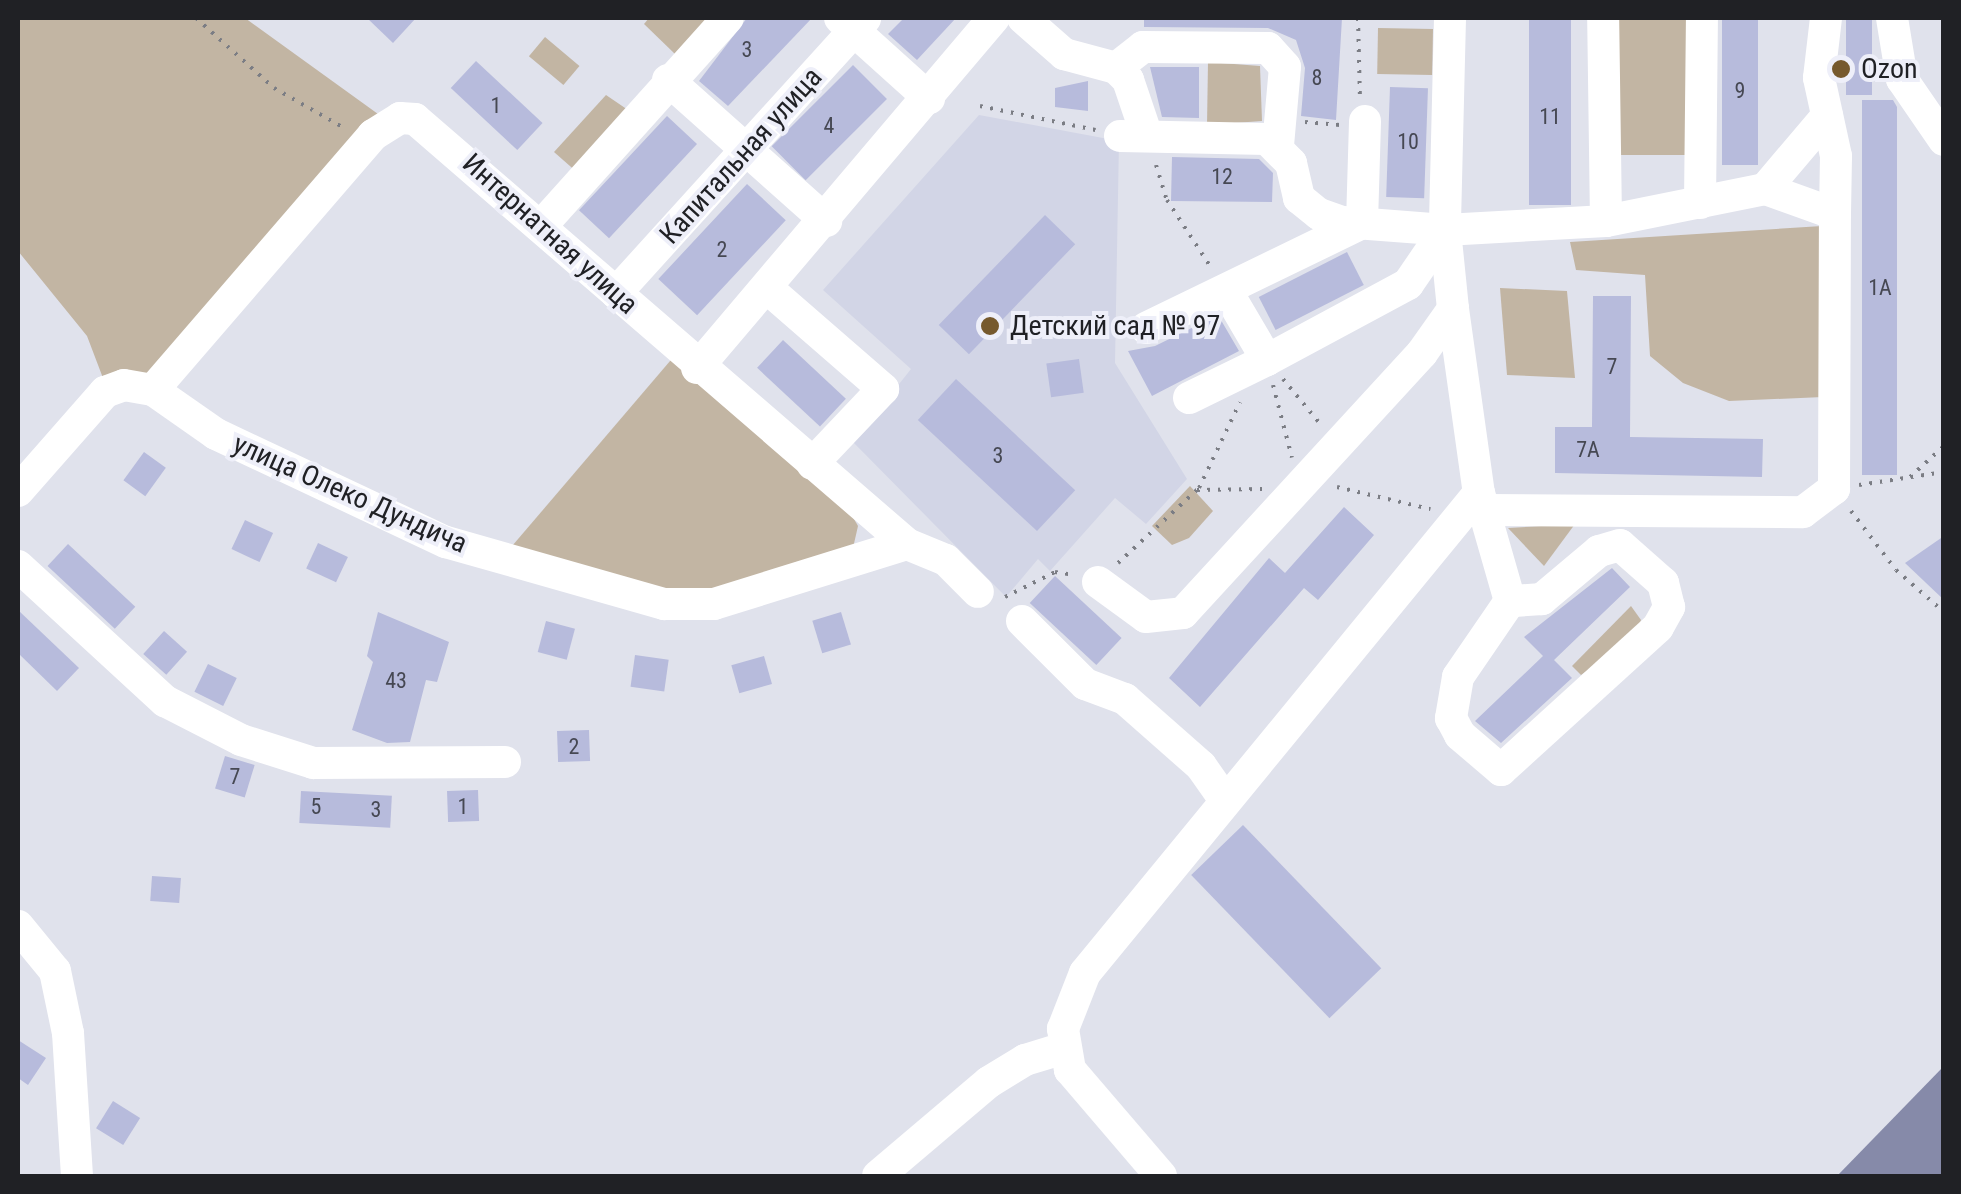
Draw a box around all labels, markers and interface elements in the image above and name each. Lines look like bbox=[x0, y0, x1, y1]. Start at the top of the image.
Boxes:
house number: 3 bbox=[742, 37, 752, 63]
place label: Ozon bbox=[1861, 52, 1918, 86]
marker: Ozon bbox=[1830, 58, 1852, 80]
street label: Капитальная улица bbox=[653, 61, 829, 251]
house number: 8 bbox=[1312, 65, 1322, 91]
house number: 9 bbox=[1735, 78, 1745, 104]
house number: 1 bbox=[491, 93, 501, 119]
house number: 11 bbox=[1539, 104, 1561, 130]
house number: 4 bbox=[824, 113, 834, 139]
house number: 10 bbox=[1397, 129, 1419, 155]
street label: Интернатная улица bbox=[456, 147, 644, 321]
house number: 12 bbox=[1211, 164, 1233, 190]
house number: 2 bbox=[717, 237, 727, 263]
house number: 1А bbox=[1868, 275, 1892, 301]
place label: Детский сад № 97 bbox=[1010, 309, 1220, 343]
marker: Детский сад № 97 bbox=[979, 315, 1001, 337]
house number: 7 bbox=[1607, 354, 1617, 380]
street label: улица Олеко Дундича bbox=[228, 427, 472, 561]
house number: 7А bbox=[1576, 437, 1600, 463]
house number: 3 bbox=[993, 443, 1003, 469]
house number: 43 bbox=[385, 668, 407, 694]
house number: 2 bbox=[569, 734, 579, 760]
house number: 7 bbox=[230, 764, 240, 790]
house number: 5 bbox=[311, 794, 321, 820]
house number: 1 bbox=[458, 794, 468, 820]
house number: 3 bbox=[371, 797, 381, 823]

